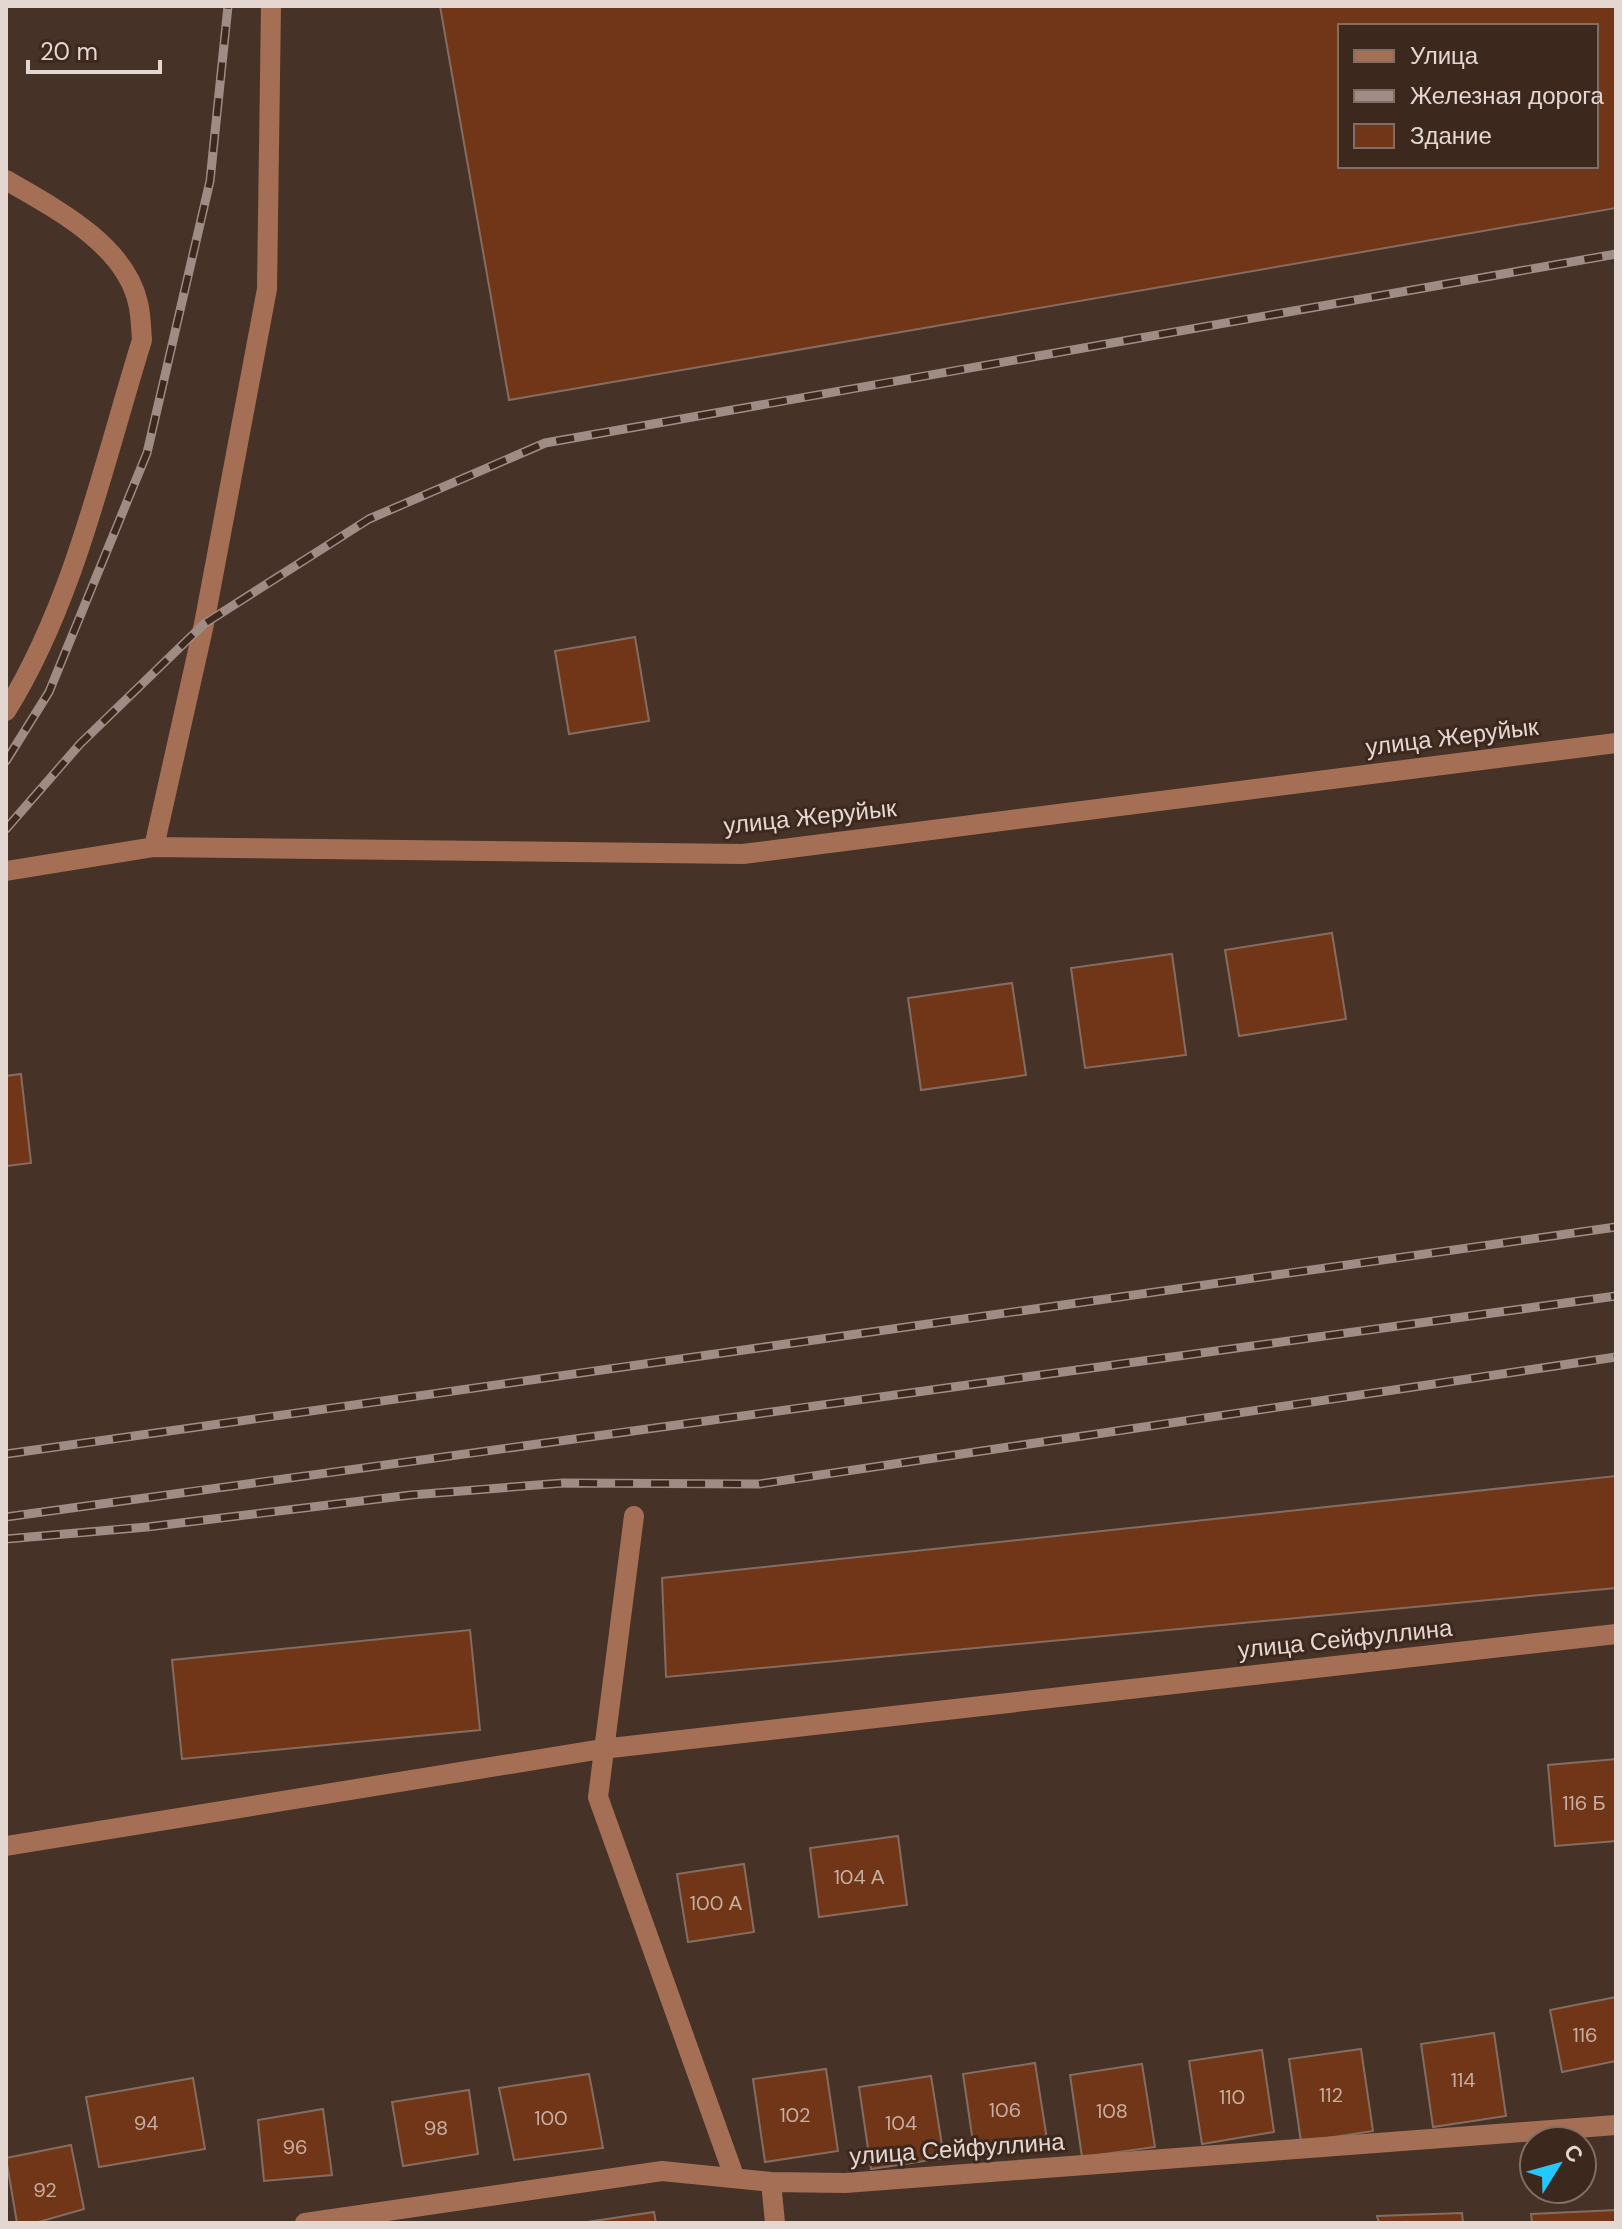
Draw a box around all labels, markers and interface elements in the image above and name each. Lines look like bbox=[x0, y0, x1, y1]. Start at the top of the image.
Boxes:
scale bar bbox=[28, 24, 160, 74]
legend bbox=[1338, 24, 1598, 168]
text: 20 m bbox=[40, 36, 98, 67]
text: Улица bbox=[1410, 40, 1479, 71]
text: Железная дорога bbox=[1410, 80, 1605, 111]
text: Здание bbox=[1410, 120, 1492, 151]
street label: улица Жеруйык bbox=[1364, 710, 1541, 762]
street label: улица Жеруйык bbox=[722, 792, 898, 841]
street label: улица Сейфуллина bbox=[1236, 1612, 1454, 1665]
house number: 116 Б bbox=[1562, 1790, 1606, 1816]
house number: 104 А bbox=[834, 1864, 885, 1890]
house number: 100 А bbox=[690, 1890, 743, 1916]
house number: 116 bbox=[1572, 2022, 1598, 2048]
house number: 114 bbox=[1451, 2067, 1475, 2093]
house number: 112 bbox=[1319, 2082, 1343, 2108]
house number: 110 bbox=[1219, 2084, 1245, 2110]
house number: 106 bbox=[989, 2097, 1021, 2123]
house number: 108 bbox=[1096, 2098, 1128, 2124]
house number: 102 bbox=[779, 2102, 811, 2128]
house number: 100 bbox=[534, 2105, 568, 2131]
house number: 94 bbox=[134, 2110, 158, 2136]
house number: 104 bbox=[885, 2110, 917, 2136]
house number: 98 bbox=[424, 2115, 448, 2141]
street label: улица Сейфуллина bbox=[848, 2125, 1066, 2171]
north arrow bbox=[1518, 2125, 1598, 2205]
house number: 96 bbox=[282, 2134, 308, 2160]
text: С bbox=[1557, 2138, 1590, 2168]
house number: 92 bbox=[33, 2177, 57, 2203]

